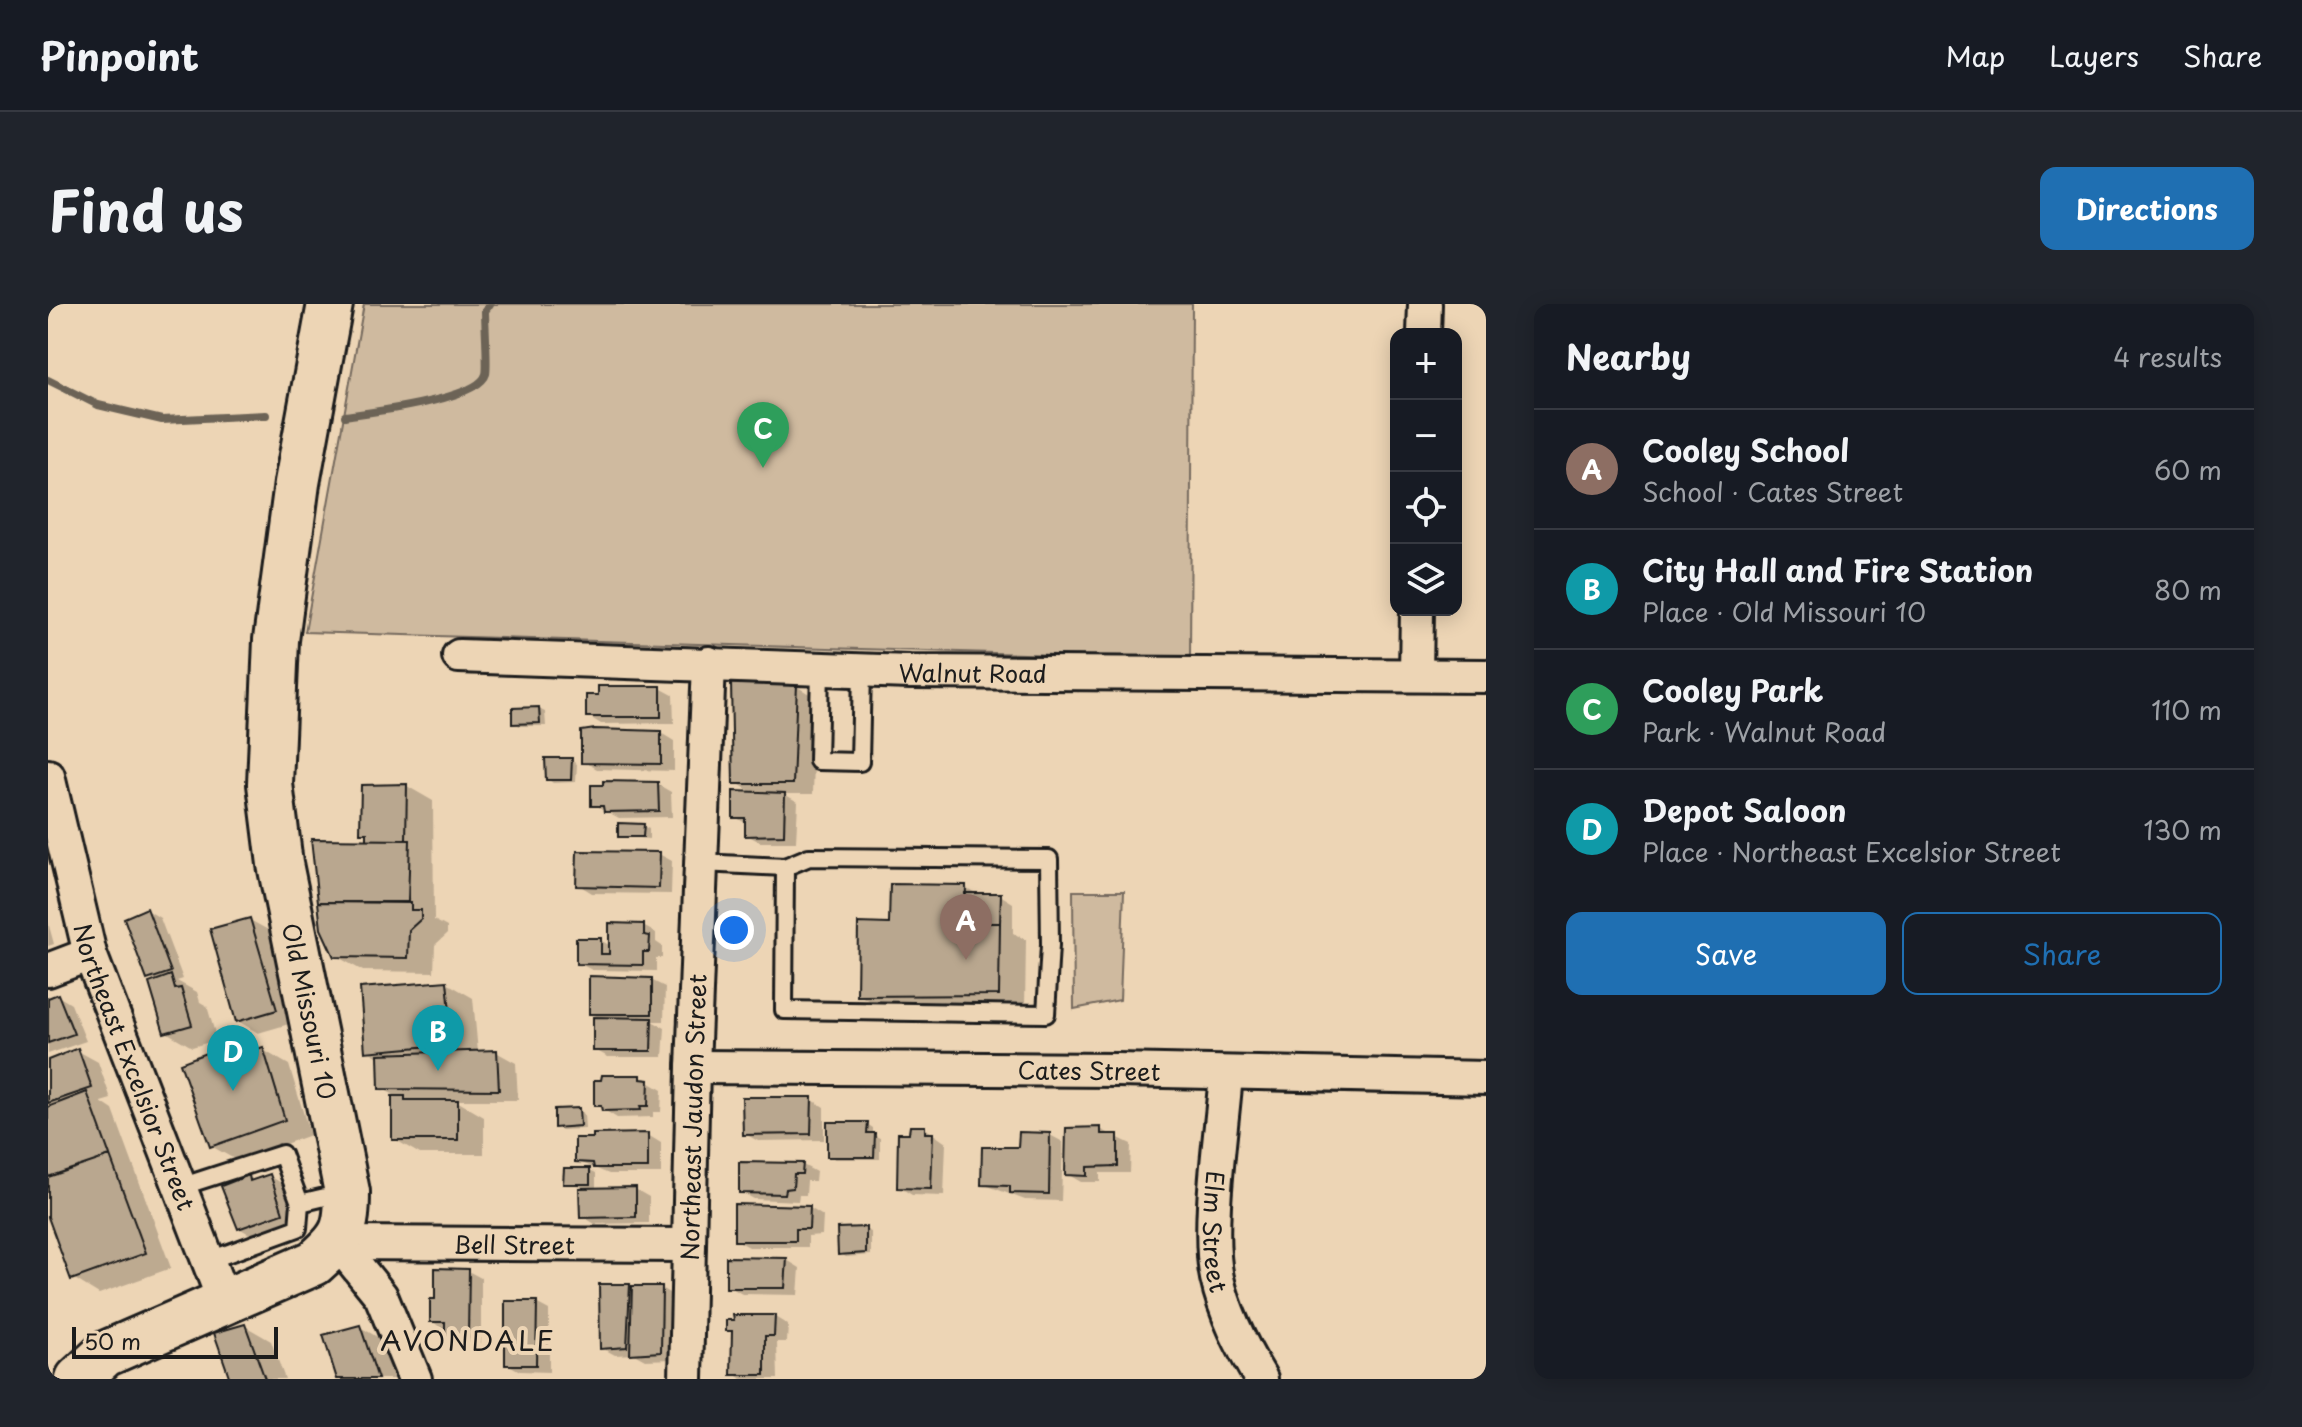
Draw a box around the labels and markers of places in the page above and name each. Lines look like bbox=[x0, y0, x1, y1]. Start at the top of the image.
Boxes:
pin: C bbox=[737, 402, 789, 468]
pin: A bbox=[940, 894, 992, 960]
pin: B bbox=[412, 1005, 464, 1071]
pin: D bbox=[207, 1025, 259, 1091]

